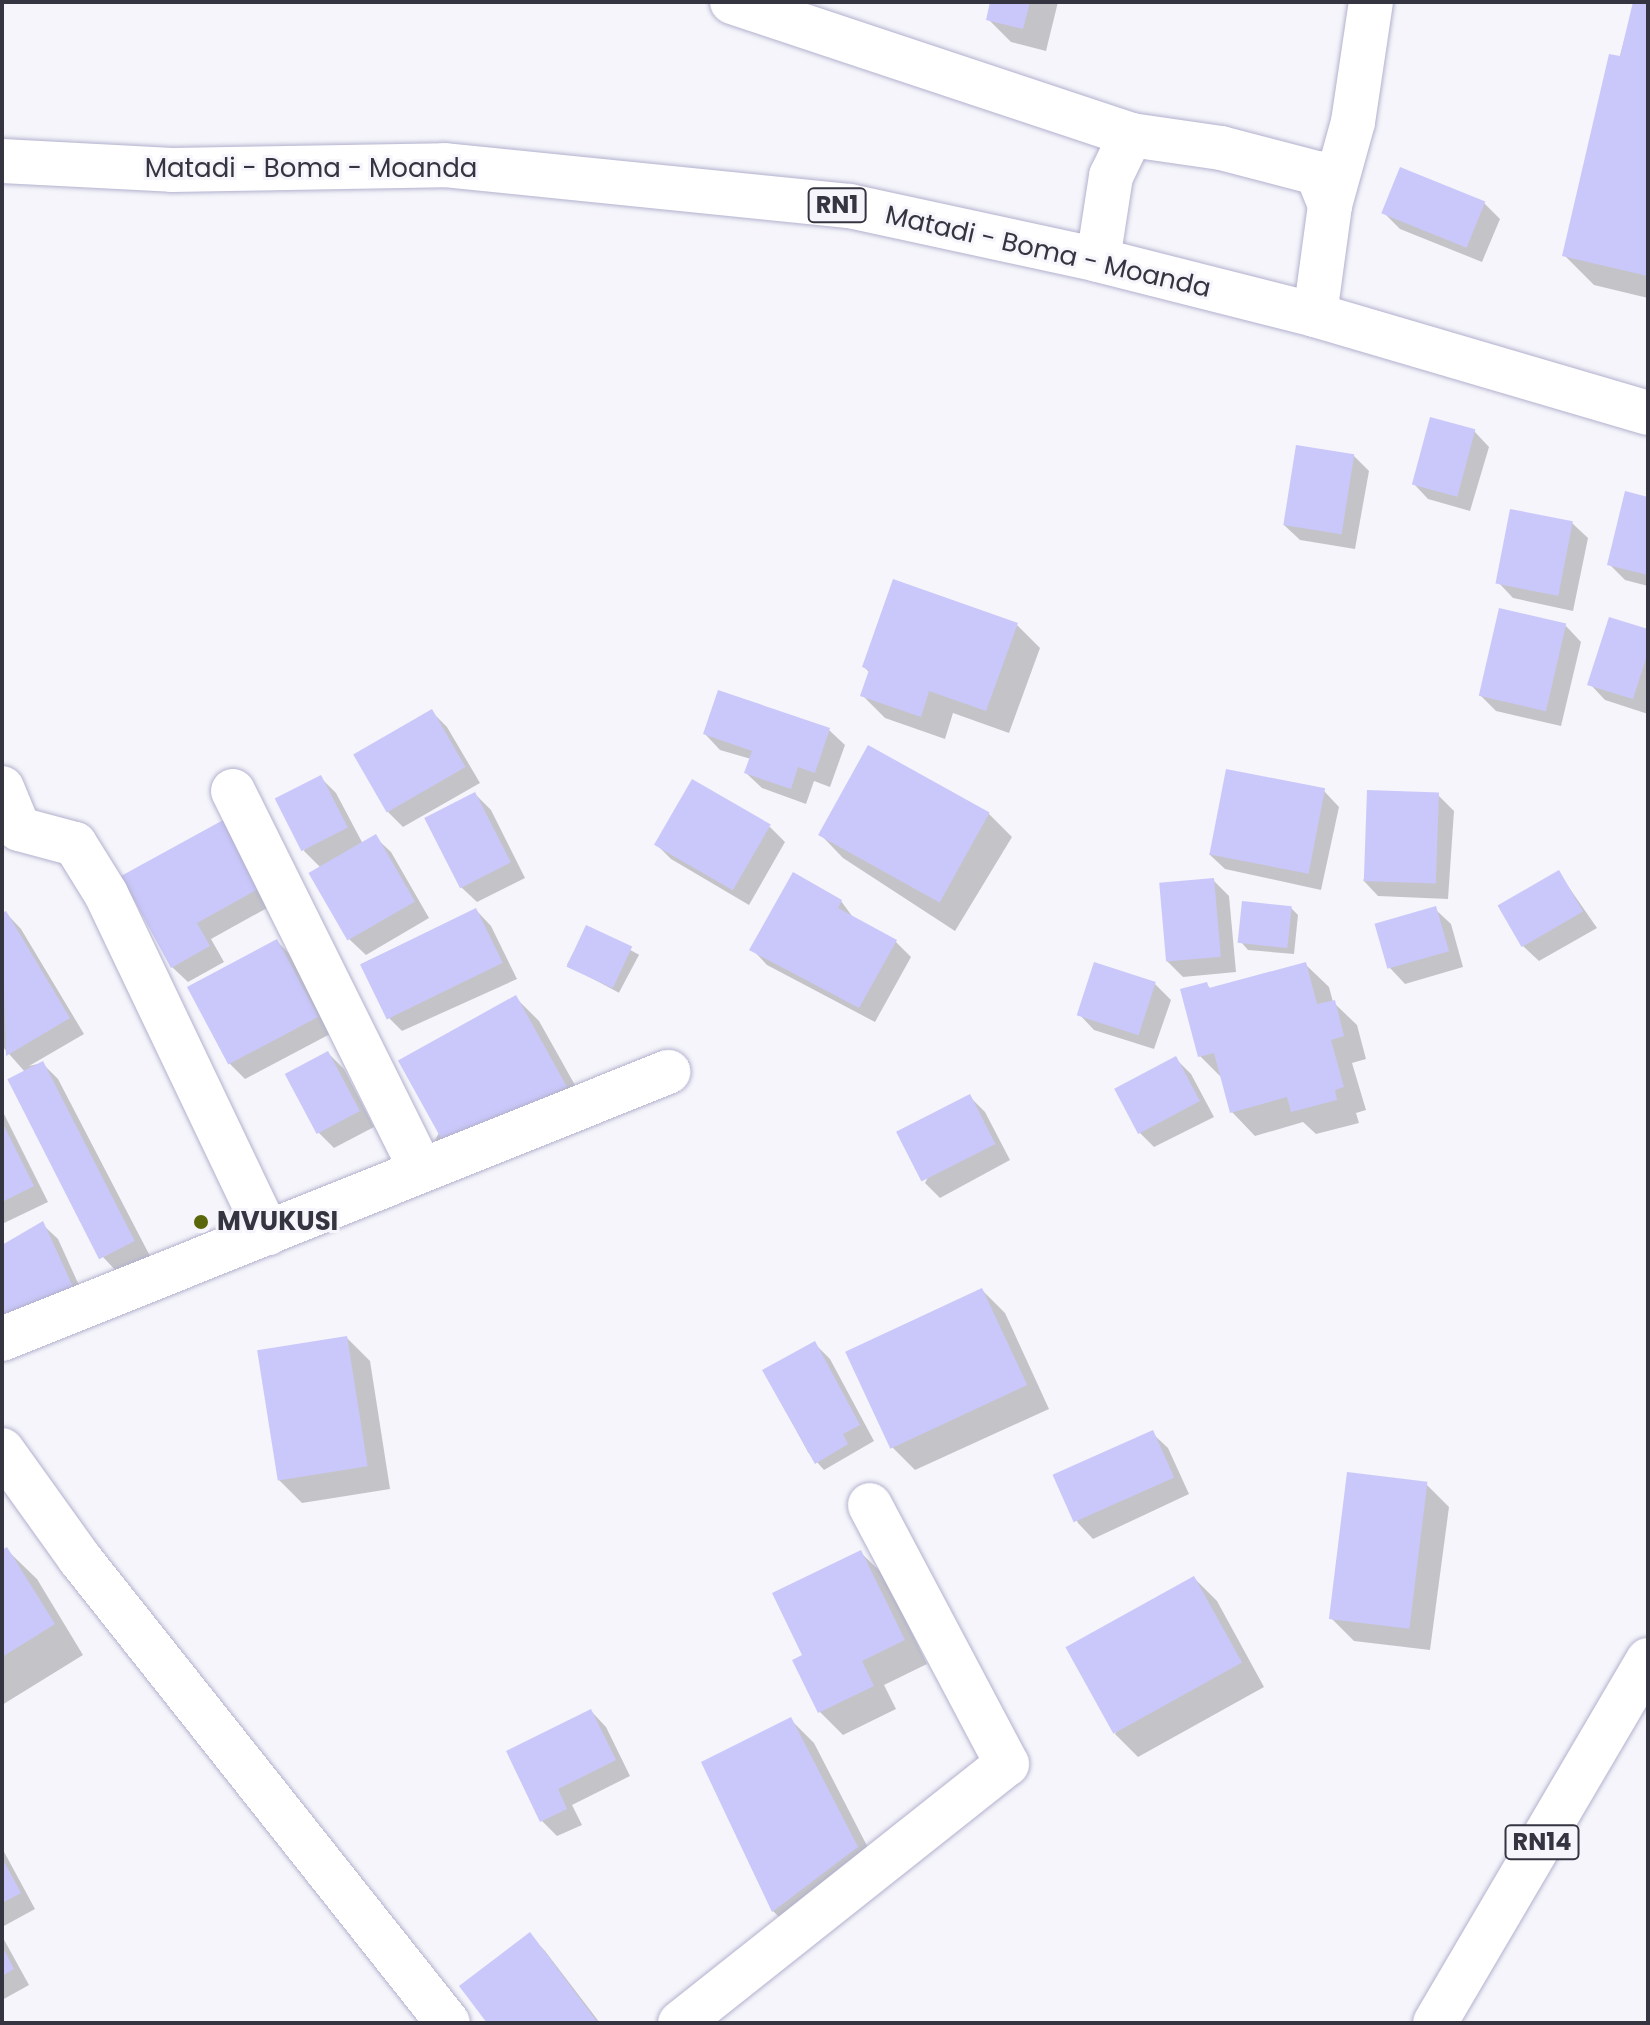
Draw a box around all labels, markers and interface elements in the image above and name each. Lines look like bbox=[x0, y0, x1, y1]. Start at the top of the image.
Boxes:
street label: Matadi - Boma - Moanda bbox=[145, 153, 477, 185]
road number: RN1 bbox=[807, 185, 867, 225]
street label: Matadi - Boma - Moanda bbox=[882, 199, 1214, 305]
place label: MVUKUSI bbox=[217, 1206, 338, 1238]
marker: MVUKUSI bbox=[192, 1213, 210, 1231]
road number: RN14 bbox=[1504, 1822, 1580, 1862]

